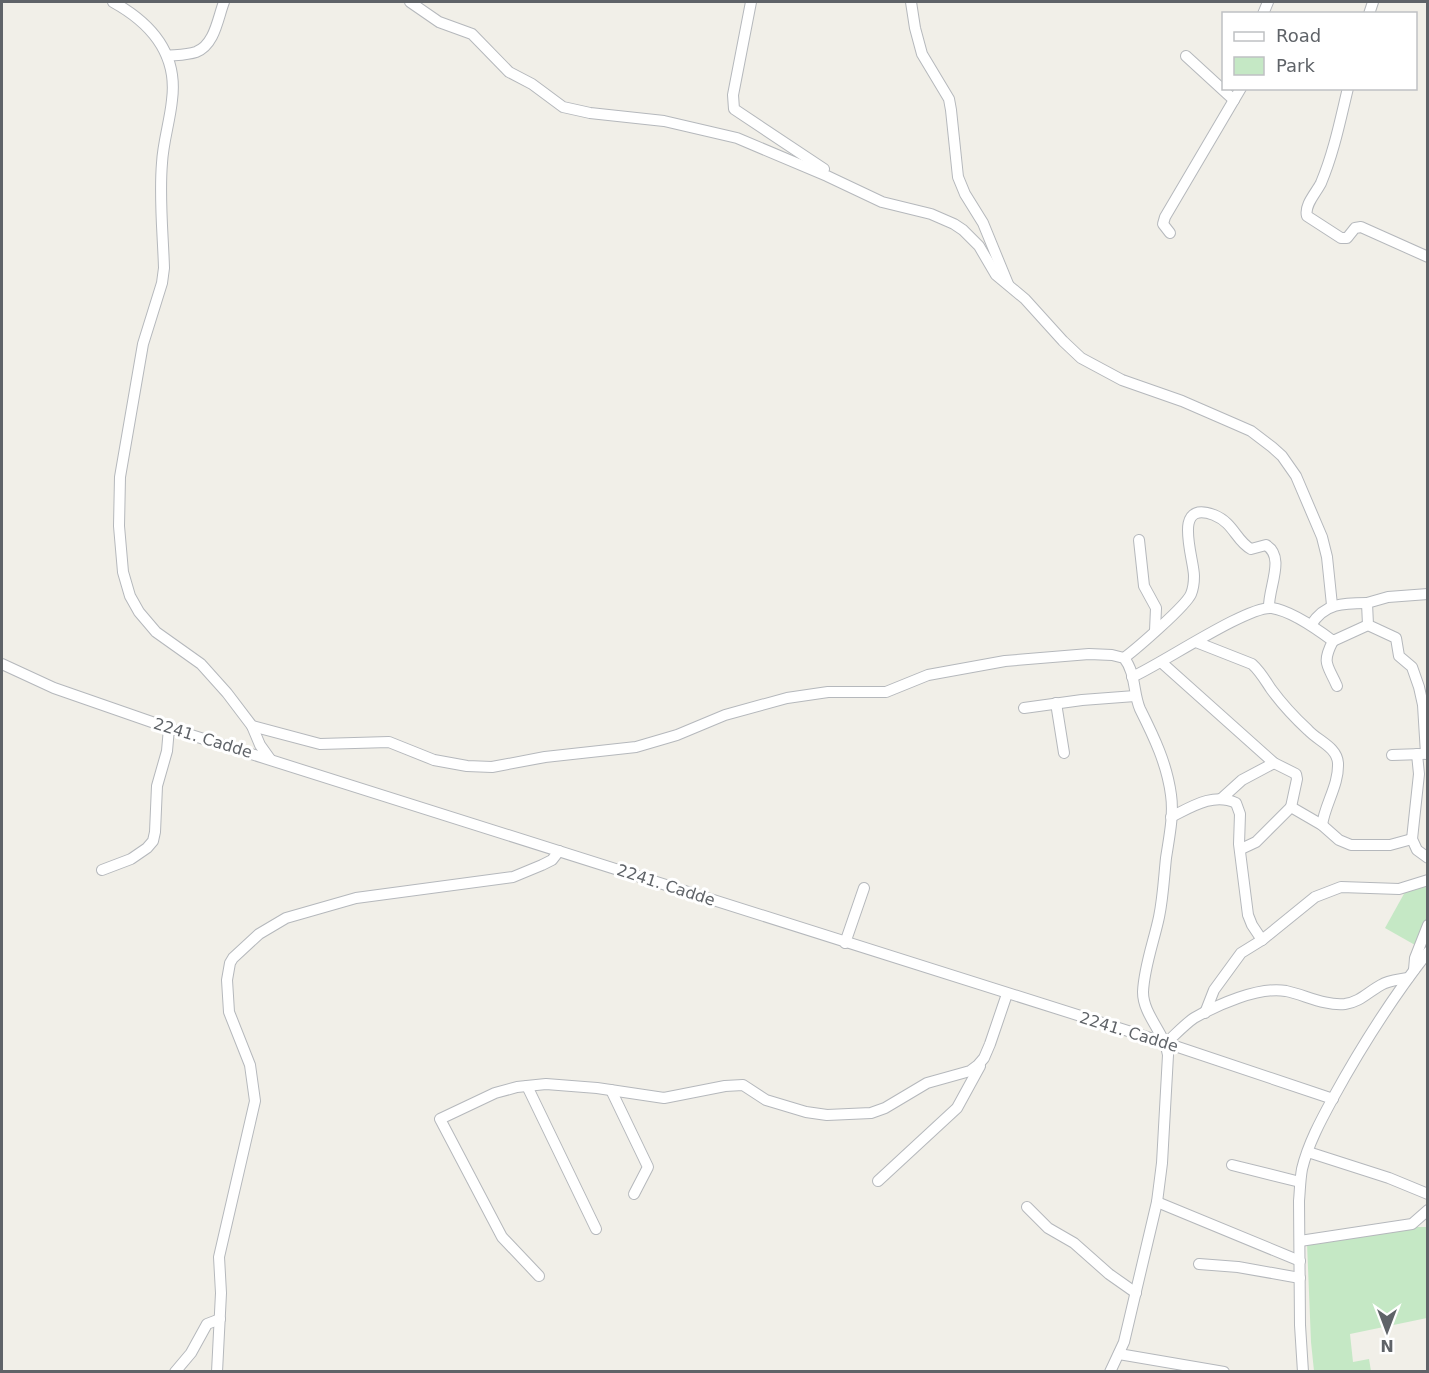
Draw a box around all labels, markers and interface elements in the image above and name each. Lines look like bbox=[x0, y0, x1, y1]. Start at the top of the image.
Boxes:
legend bbox=[1222, 12, 1417, 90]
text: Road bbox=[1276, 25, 1321, 46]
text: Park bbox=[1276, 55, 1315, 76]
street label: 2241. Cadde bbox=[151, 714, 255, 762]
street label: 2241. Cadde bbox=[615, 860, 717, 910]
street label: 2241. Cadde bbox=[1077, 1008, 1181, 1056]
north arrow bbox=[1357, 1301, 1417, 1361]
text: N bbox=[1380, 1336, 1394, 1355]

